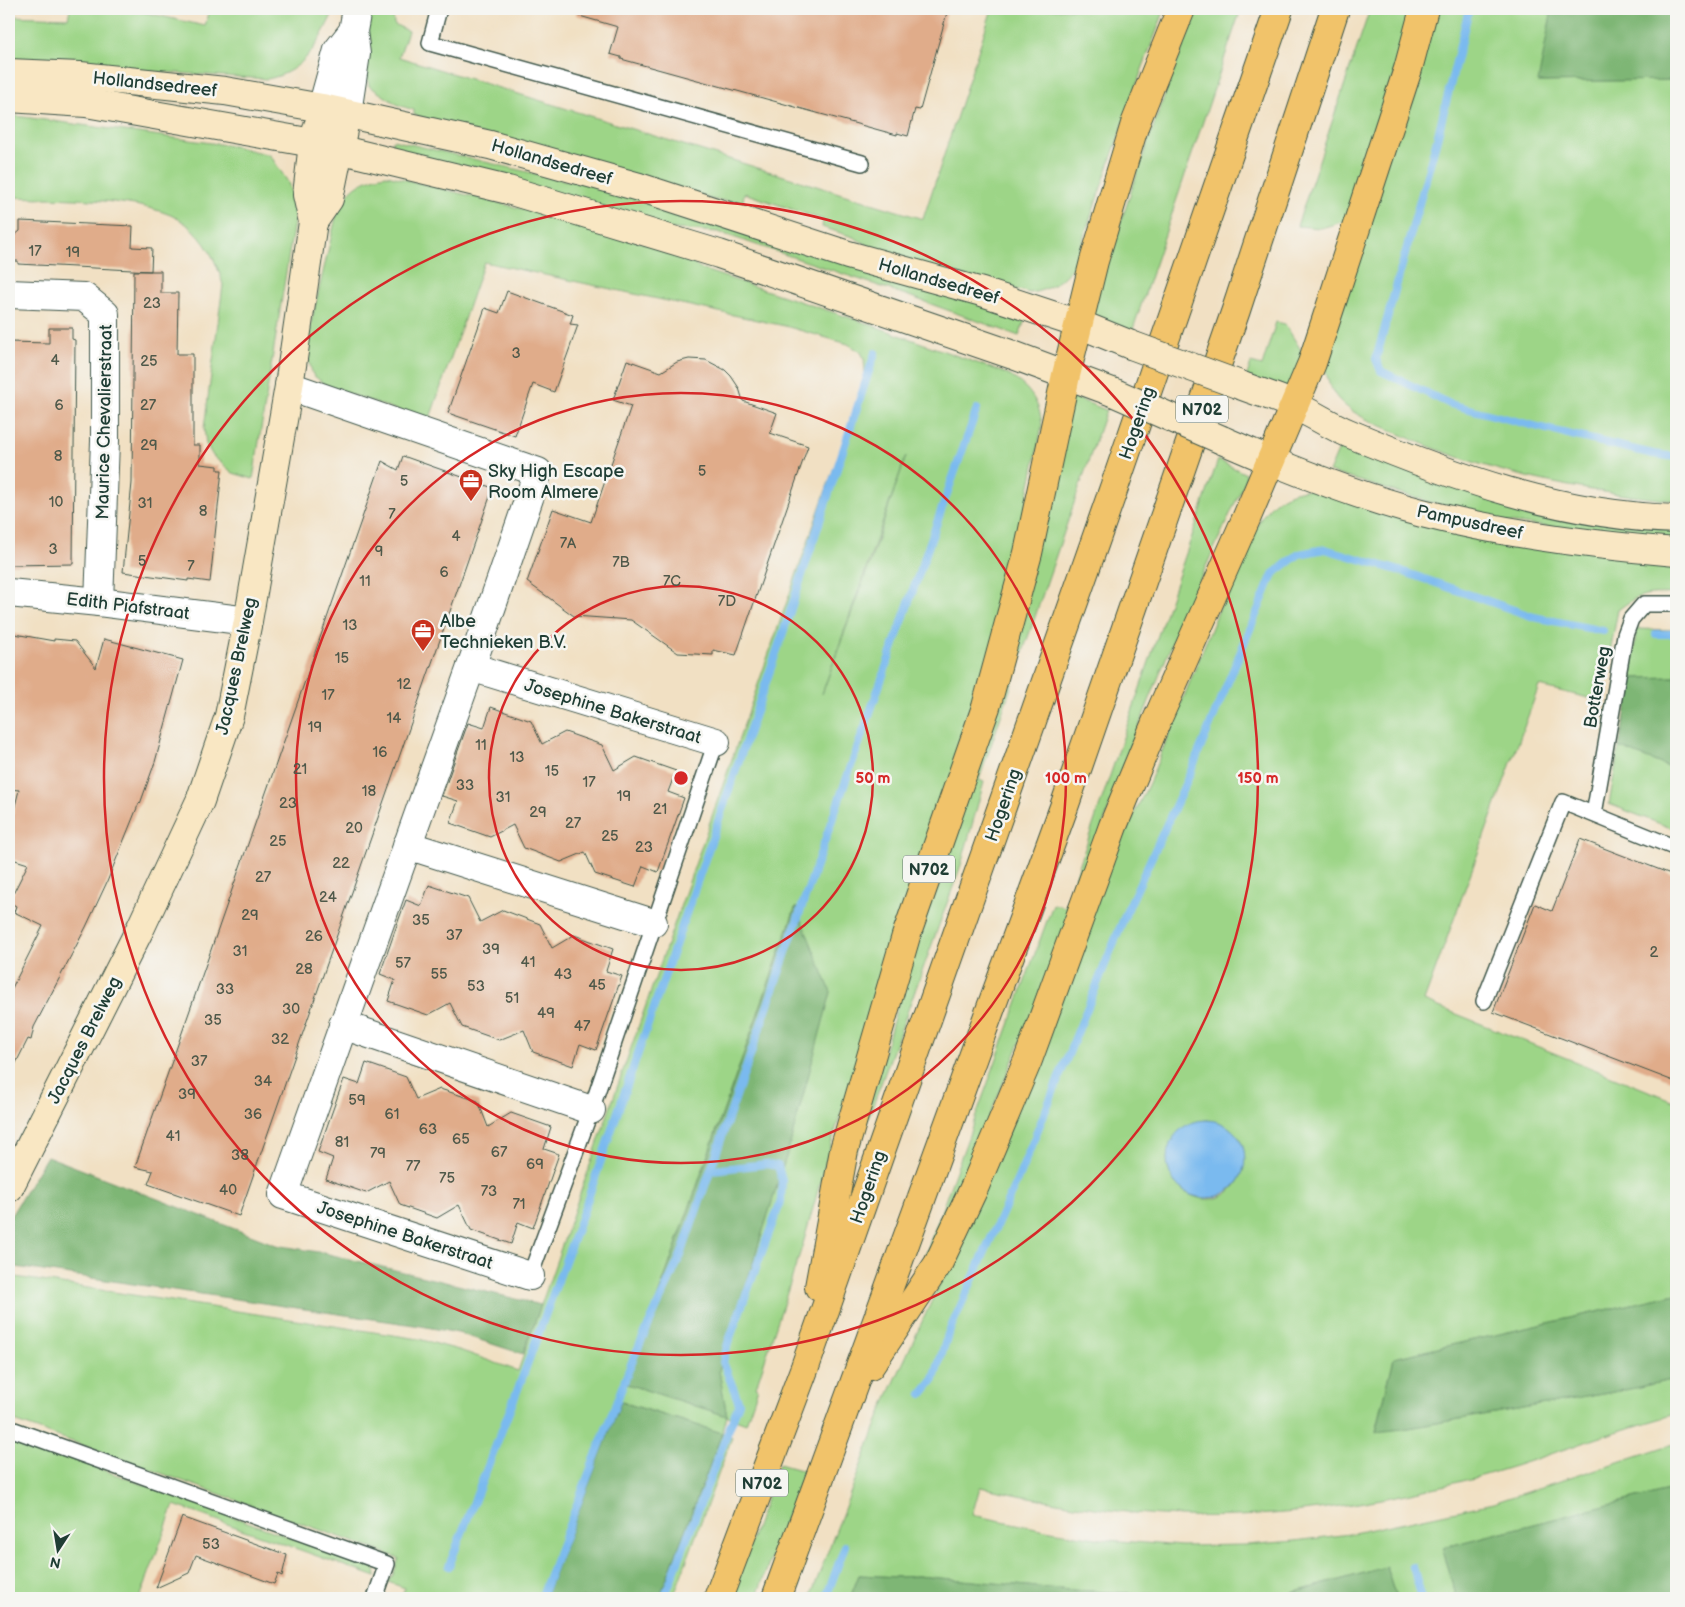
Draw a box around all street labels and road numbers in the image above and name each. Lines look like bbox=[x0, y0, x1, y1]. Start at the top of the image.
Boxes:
street label: Hollandsedreef bbox=[92, 68, 219, 102]
street label: Hollandsedreef bbox=[489, 135, 615, 190]
street label: Hollandsedreef bbox=[876, 254, 1002, 309]
street label: Maurice Chevalierstraat bbox=[92, 324, 117, 520]
street label: Hogering bbox=[1115, 384, 1160, 462]
road number: N702 bbox=[1176, 396, 1228, 422]
street label: Pampusdreef bbox=[1415, 501, 1525, 544]
street label: Edith Piafstraat bbox=[65, 589, 191, 625]
street label: Jacques Brelweg bbox=[212, 595, 261, 737]
street label: Botterweg bbox=[1580, 644, 1615, 730]
street label: Josephine Bakerstraat bbox=[522, 675, 704, 749]
street label: Hogering bbox=[981, 766, 1026, 844]
road number: N702 bbox=[903, 856, 955, 882]
street label: Jacques Brelweg bbox=[43, 973, 126, 1107]
street label: Hogering bbox=[846, 1148, 891, 1226]
street label: Josephine Bakerstraat bbox=[314, 1197, 496, 1274]
road number: N702 bbox=[736, 1470, 788, 1496]

